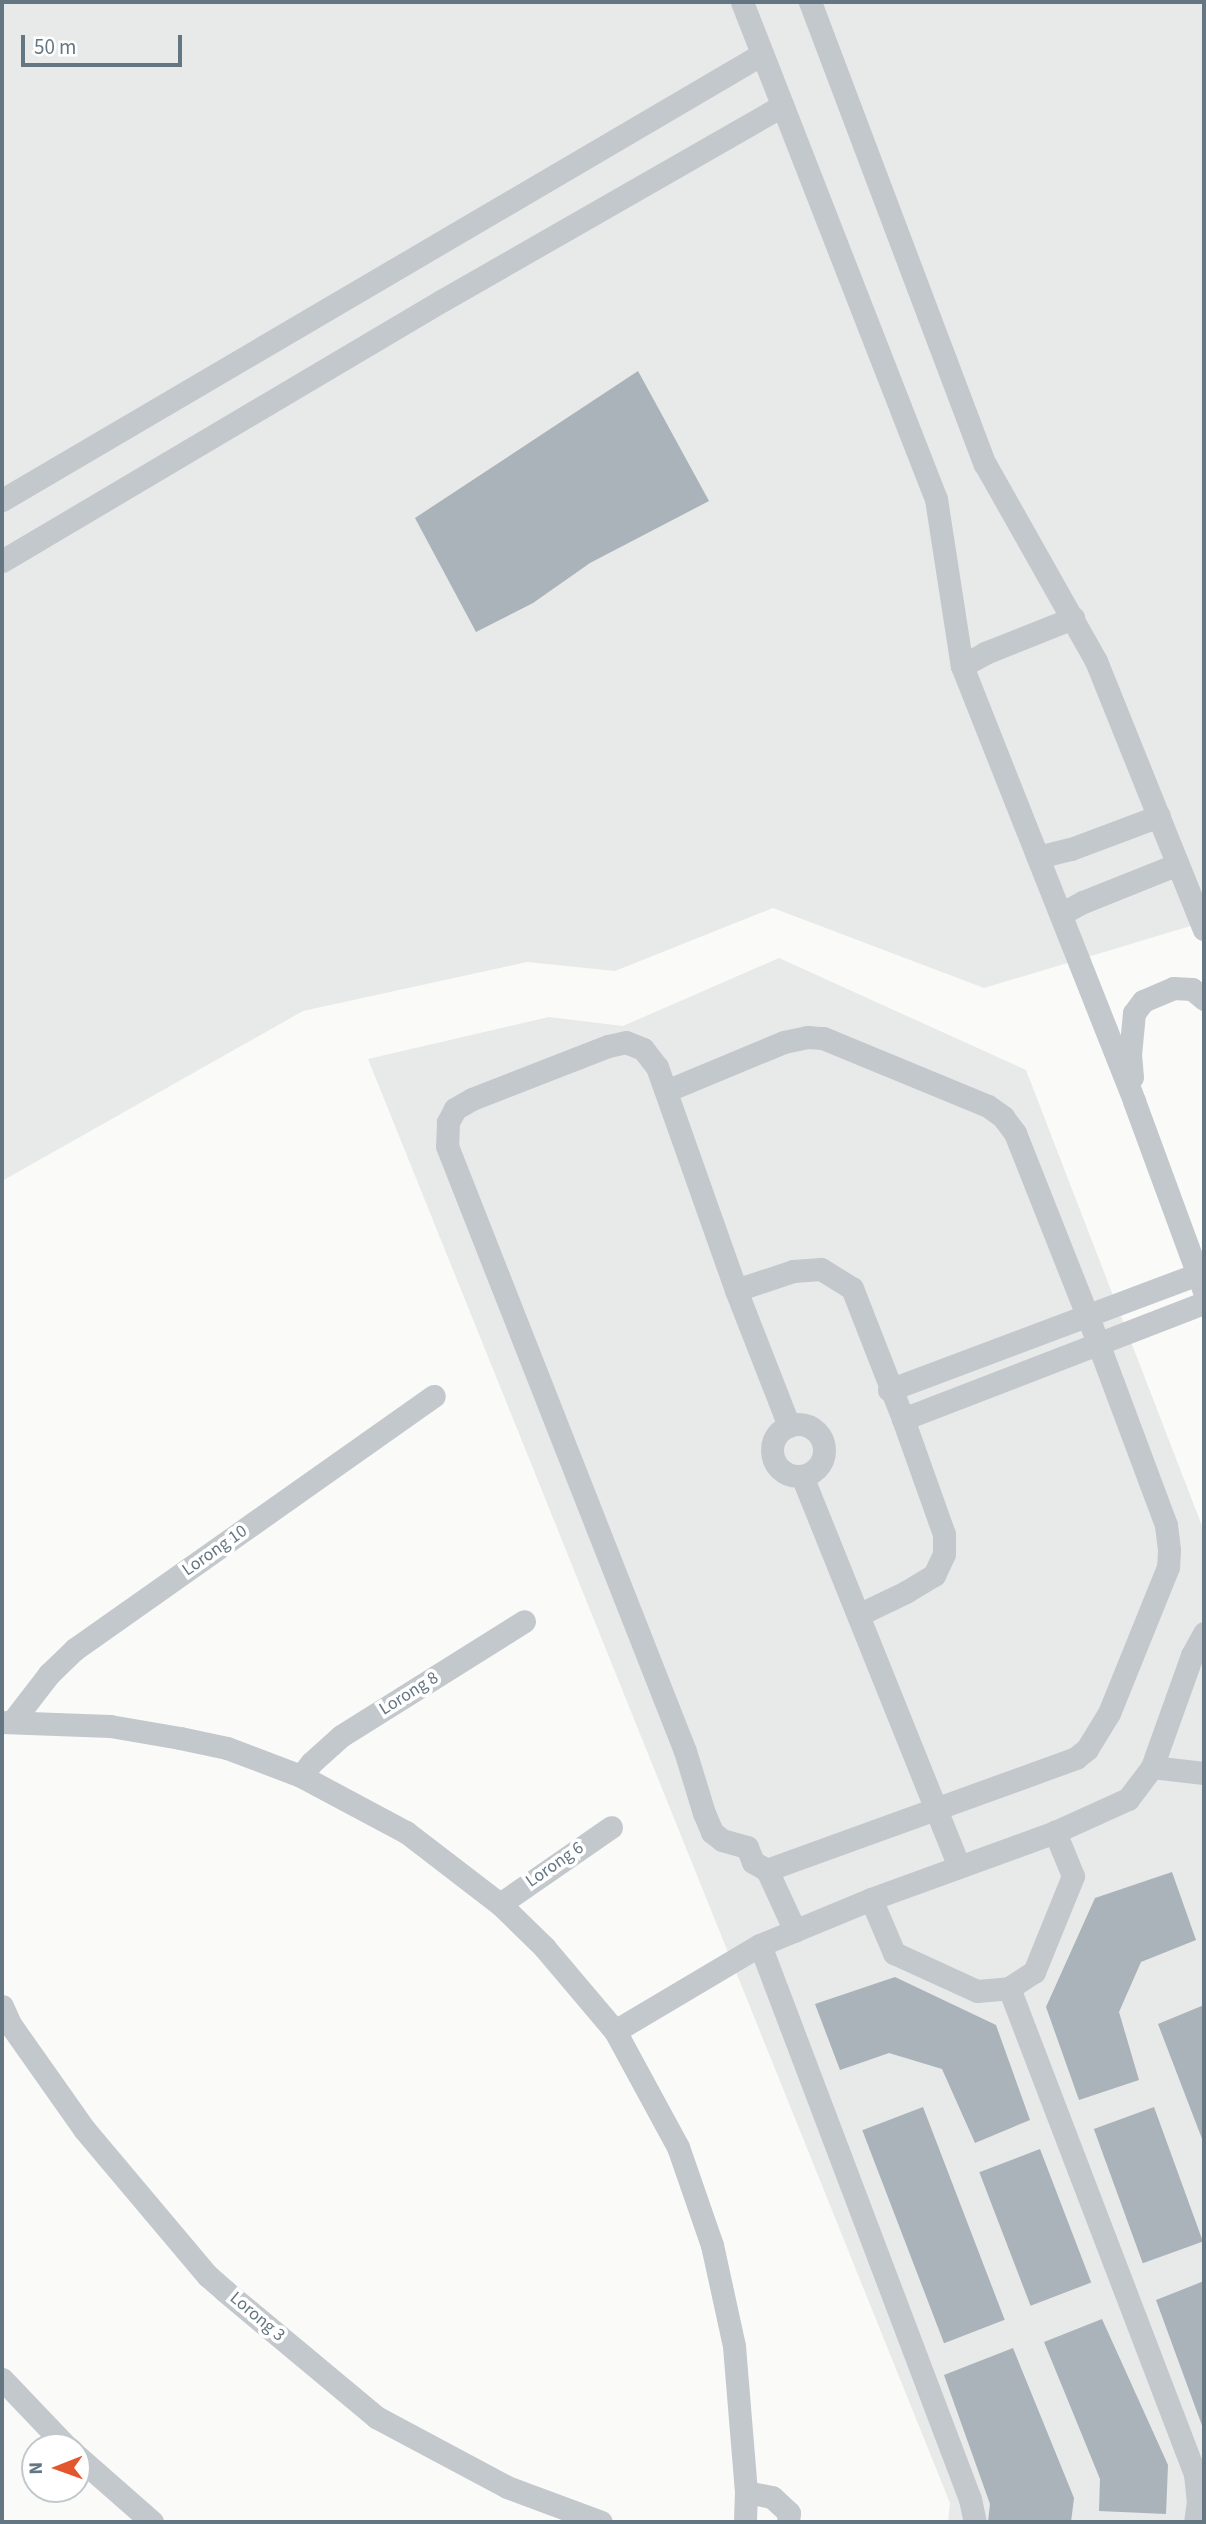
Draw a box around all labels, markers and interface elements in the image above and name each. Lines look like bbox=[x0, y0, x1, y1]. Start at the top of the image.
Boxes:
scale bar bbox=[24, 21, 186, 65]
text: 50 m bbox=[34, 32, 76, 62]
street label: Lorong 10 bbox=[178, 1521, 252, 1581]
street label: Lorong 8 bbox=[375, 1667, 443, 1721]
street label: Lorong 6 bbox=[522, 1837, 588, 1893]
street label: Lorong 3 bbox=[225, 2288, 289, 2346]
north arrow bbox=[21, 2433, 91, 2503]
text: N bbox=[23, 2462, 50, 2475]

